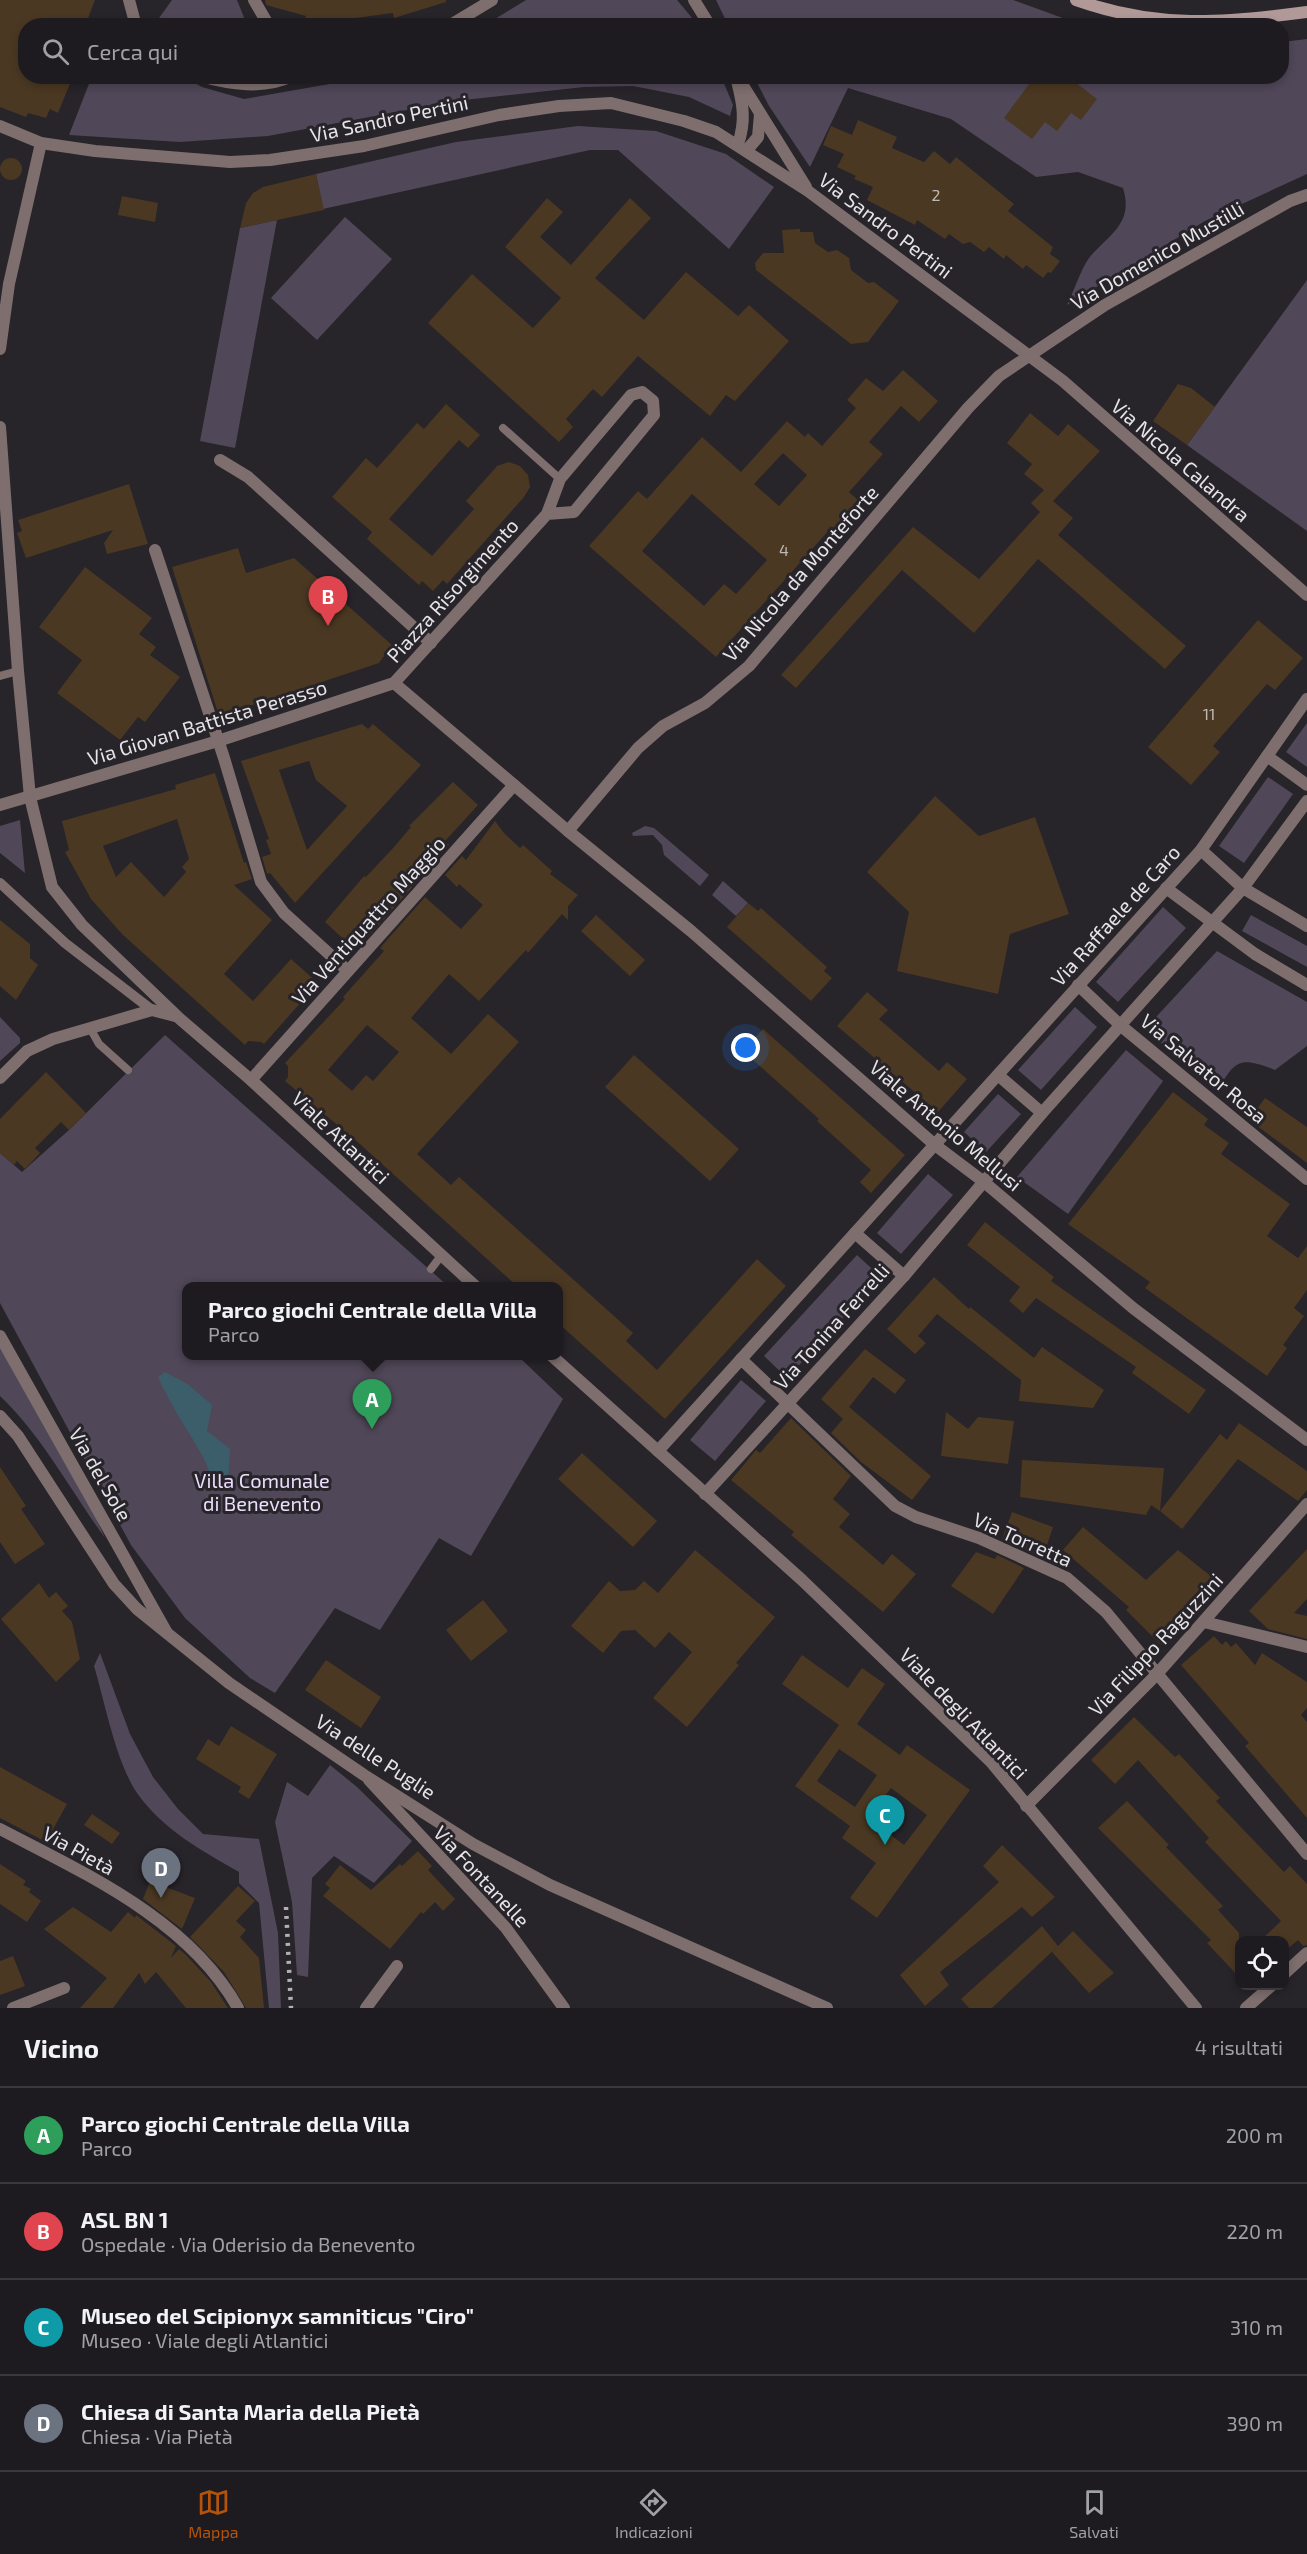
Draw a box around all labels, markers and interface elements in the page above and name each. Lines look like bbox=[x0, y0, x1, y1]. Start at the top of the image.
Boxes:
search box bbox=[18, 18, 1289, 84]
icon: search bbox=[39, 35, 72, 68]
text: Cerca qui bbox=[87, 38, 178, 64]
street label: Via Sandro Pertini bbox=[308, 90, 470, 146]
street label: Via Sandro Pertini bbox=[814, 167, 958, 283]
house number: 2 bbox=[932, 185, 941, 204]
street label: Via Domenico Mustilli bbox=[1066, 196, 1248, 314]
street label: Via Nicola Calandra bbox=[1107, 393, 1255, 527]
street label: Via Nicola da Monteforte bbox=[717, 480, 883, 666]
street label: Piazza Risorgimento bbox=[381, 513, 523, 667]
house number: 4 bbox=[779, 540, 789, 559]
pin: B bbox=[308, 576, 348, 626]
street label: Via Giovan Battista Perasso bbox=[85, 674, 329, 770]
house number: 11 bbox=[1203, 704, 1215, 723]
street label: Via Ventiquattro Maggio bbox=[286, 831, 450, 1009]
street label: Via Raffaele de Caro bbox=[1045, 840, 1185, 990]
street label: Via Salvator Rosa bbox=[1136, 1008, 1272, 1128]
your location bbox=[731, 1033, 760, 1062]
street label: Viale Antonio Mellusi bbox=[865, 1054, 1027, 1196]
street label: Viale Atlantici bbox=[287, 1086, 395, 1188]
street label: Via Tonina Ferrelli bbox=[768, 1258, 894, 1394]
popup bbox=[182, 1282, 563, 1360]
text: Parco giochi Centrale della Villa bbox=[208, 1296, 537, 1322]
text: Parco bbox=[208, 1322, 260, 1346]
pin: A bbox=[352, 1380, 392, 1429]
street label: Via del Sole bbox=[65, 1423, 137, 1525]
park label: Villa Comunale di Benevento bbox=[194, 1468, 330, 1515]
street label: Via Torretta bbox=[970, 1507, 1076, 1571]
street label: Via Filippo Raguzzini bbox=[1083, 1568, 1227, 1720]
street label: Viale degli Atlantici bbox=[895, 1642, 1033, 1784]
street label: Via delle Puglie bbox=[312, 1708, 440, 1804]
pin: C bbox=[866, 1796, 904, 1845]
street label: Via Pietà bbox=[39, 1820, 119, 1880]
street label: Via Fontanelle bbox=[429, 1820, 535, 1932]
pin: D bbox=[142, 1848, 180, 1898]
map controls bbox=[1235, 1936, 1289, 1990]
button: locate bbox=[1235, 1936, 1289, 1990]
text: Vicino bbox=[24, 2032, 99, 2063]
text: 4 risultati bbox=[1195, 2035, 1283, 2059]
text: Parco giochi Centrale della Villa bbox=[81, 2110, 410, 2136]
text: A bbox=[37, 2123, 50, 2147]
text: 200 m bbox=[1226, 2123, 1283, 2147]
text: Parco bbox=[81, 2136, 132, 2160]
text: ASL BN 1 bbox=[81, 2206, 169, 2232]
text: B bbox=[37, 2219, 50, 2243]
text: 220 m bbox=[1226, 2219, 1283, 2243]
text: Ospedale · Via Oderisio da Benevento bbox=[81, 2232, 415, 2256]
text: Museo del Scipionyx samniticus "Ciro" bbox=[81, 2302, 474, 2328]
text: C bbox=[38, 2315, 49, 2339]
text: 310 m bbox=[1230, 2315, 1283, 2339]
text: Museo · Viale degli Atlantici bbox=[81, 2328, 329, 2352]
text: Chiesa di Santa Maria della Pietà bbox=[81, 2398, 420, 2424]
text: D bbox=[37, 2411, 50, 2435]
text: 390 m bbox=[1226, 2411, 1283, 2435]
text: Chiesa · Via Pietà bbox=[81, 2424, 233, 2448]
tab: Mappa bbox=[188, 2486, 238, 2541]
tab: Indicazioni bbox=[615, 2486, 693, 2541]
tab: Salvati bbox=[1069, 2486, 1119, 2541]

